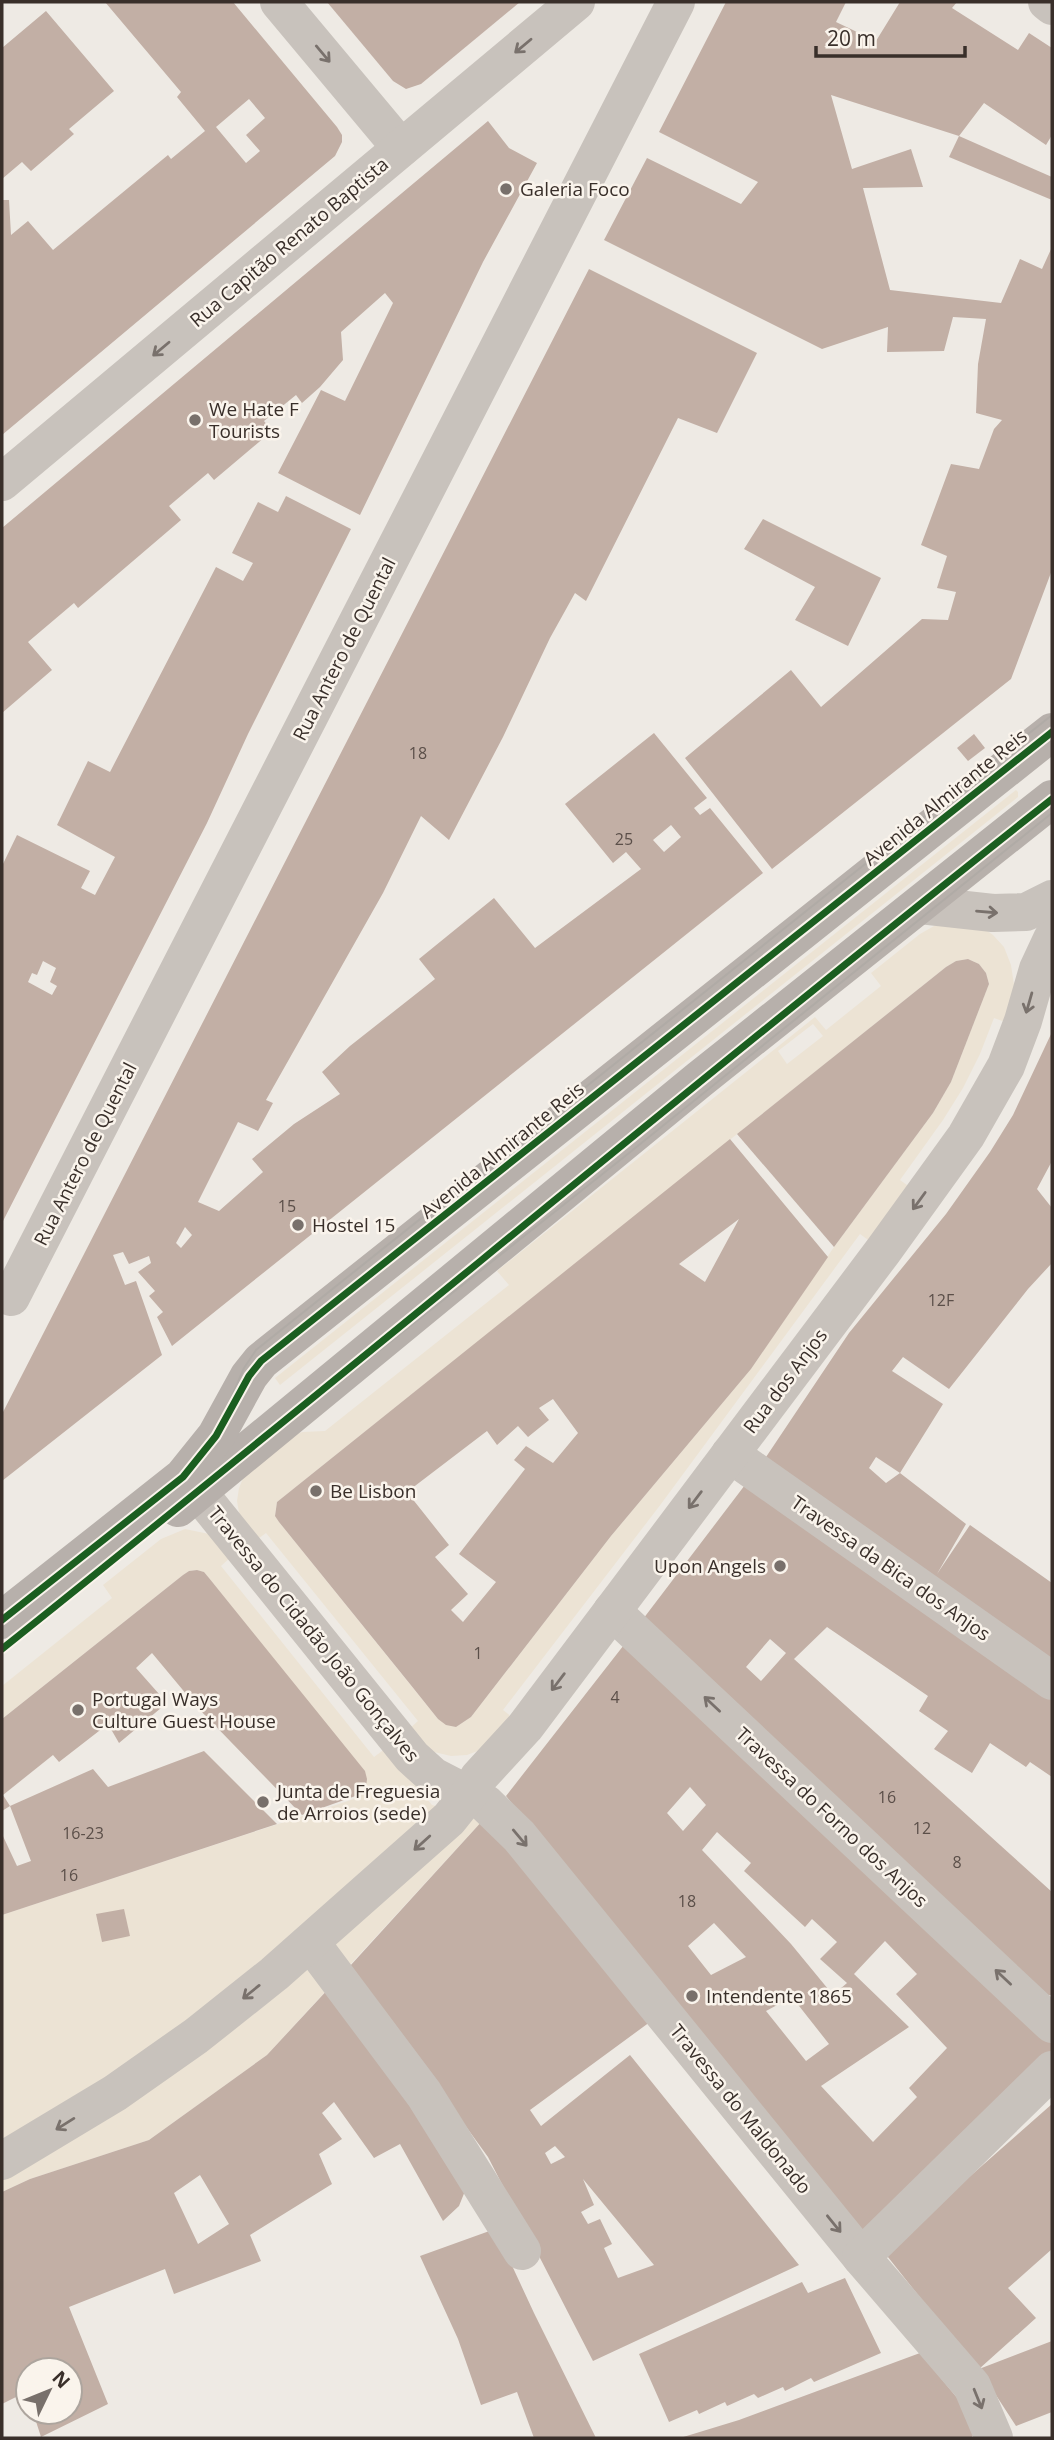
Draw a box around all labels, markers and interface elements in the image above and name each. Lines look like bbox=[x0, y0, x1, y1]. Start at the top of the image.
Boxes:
scale bar bbox=[816, 14, 965, 58]
text: 20 m bbox=[827, 24, 876, 52]
one-way arrow bbox=[515, 38, 533, 53]
one-way arrow bbox=[315, 45, 331, 63]
street label: Rua Capitão Renato Baptista bbox=[184, 151, 394, 333]
place label: Galeria Foco bbox=[520, 176, 630, 202]
marker: Galeria Foco bbox=[498, 181, 514, 197]
one-way arrow bbox=[152, 341, 170, 357]
place label: We Hate F Tourists bbox=[209, 396, 299, 444]
marker: We Hate F Tourists bbox=[187, 412, 203, 428]
street label: Rua Antero de Quental bbox=[287, 553, 401, 745]
street label: Avenida Almirante Reis bbox=[858, 723, 1032, 871]
house number: 18 bbox=[409, 742, 427, 764]
house number: 25 bbox=[615, 828, 633, 850]
one-way arrow bbox=[975, 906, 998, 919]
one-way arrow bbox=[1021, 992, 1034, 1014]
street label: Rua Antero de Quental bbox=[28, 1058, 142, 1250]
street label: Avenida Almirante Reis bbox=[415, 1076, 589, 1224]
one-way arrow bbox=[912, 1191, 927, 1210]
house number: 15 bbox=[278, 1195, 296, 1217]
place label: Hostel 15 bbox=[312, 1212, 395, 1238]
marker: Hostel 15 bbox=[290, 1217, 306, 1233]
house number: 12F bbox=[928, 1289, 954, 1311]
street label: Rua dos Anjos bbox=[737, 1323, 833, 1439]
place label: Be Lisbon bbox=[330, 1478, 416, 1504]
marker: Be Lisbon bbox=[308, 1483, 324, 1499]
street label: Travessa da Bica dos Anjos bbox=[786, 1489, 996, 1647]
one-way arrow bbox=[687, 1491, 702, 1509]
street label: Travessa do Cidadão João Gonçalves bbox=[203, 1501, 425, 1767]
place label: Upon Angels bbox=[654, 1553, 766, 1579]
marker: Upon Angels bbox=[772, 1558, 788, 1574]
house number: 1 bbox=[473, 1642, 483, 1664]
one-way arrow bbox=[551, 1673, 566, 1692]
place label: Portugal Ways Culture Guest House bbox=[92, 1686, 276, 1734]
house number: 4 bbox=[610, 1686, 620, 1708]
one-way arrow bbox=[704, 1695, 721, 1712]
marker: Portugal Ways Culture Guest House bbox=[70, 1702, 86, 1718]
street label: Travessa do Forno dos Anjos bbox=[730, 1721, 934, 1913]
place label: Junta de Freguesia de Arroios (sede) bbox=[275, 1778, 440, 1826]
house number: 16 bbox=[878, 1786, 896, 1808]
marker: Junta de Freguesia de Arroios (sede) bbox=[255, 1794, 271, 1810]
house number: 12 bbox=[913, 1817, 931, 1839]
house number: 16-23 bbox=[62, 1822, 104, 1844]
one-way arrow bbox=[512, 1829, 528, 1847]
one-way arrow bbox=[413, 1835, 431, 1851]
house number: 8 bbox=[952, 1851, 962, 1873]
house number: 16 bbox=[60, 1864, 78, 1886]
house number: 18 bbox=[678, 1890, 696, 1912]
one-way arrow bbox=[994, 1968, 1011, 1985]
place label: Intendente 1865 bbox=[706, 1983, 852, 2009]
one-way arrow bbox=[242, 1985, 260, 2000]
marker: Intendente 1865 bbox=[684, 1988, 700, 2004]
street label: Travessa do Maldonado bbox=[664, 2019, 818, 2199]
one-way arrow bbox=[56, 2117, 76, 2131]
one-way arrow bbox=[826, 2214, 842, 2232]
north arrow bbox=[14, 2356, 84, 2426]
text: N bbox=[47, 2365, 76, 2394]
one-way arrow bbox=[972, 2388, 985, 2409]

